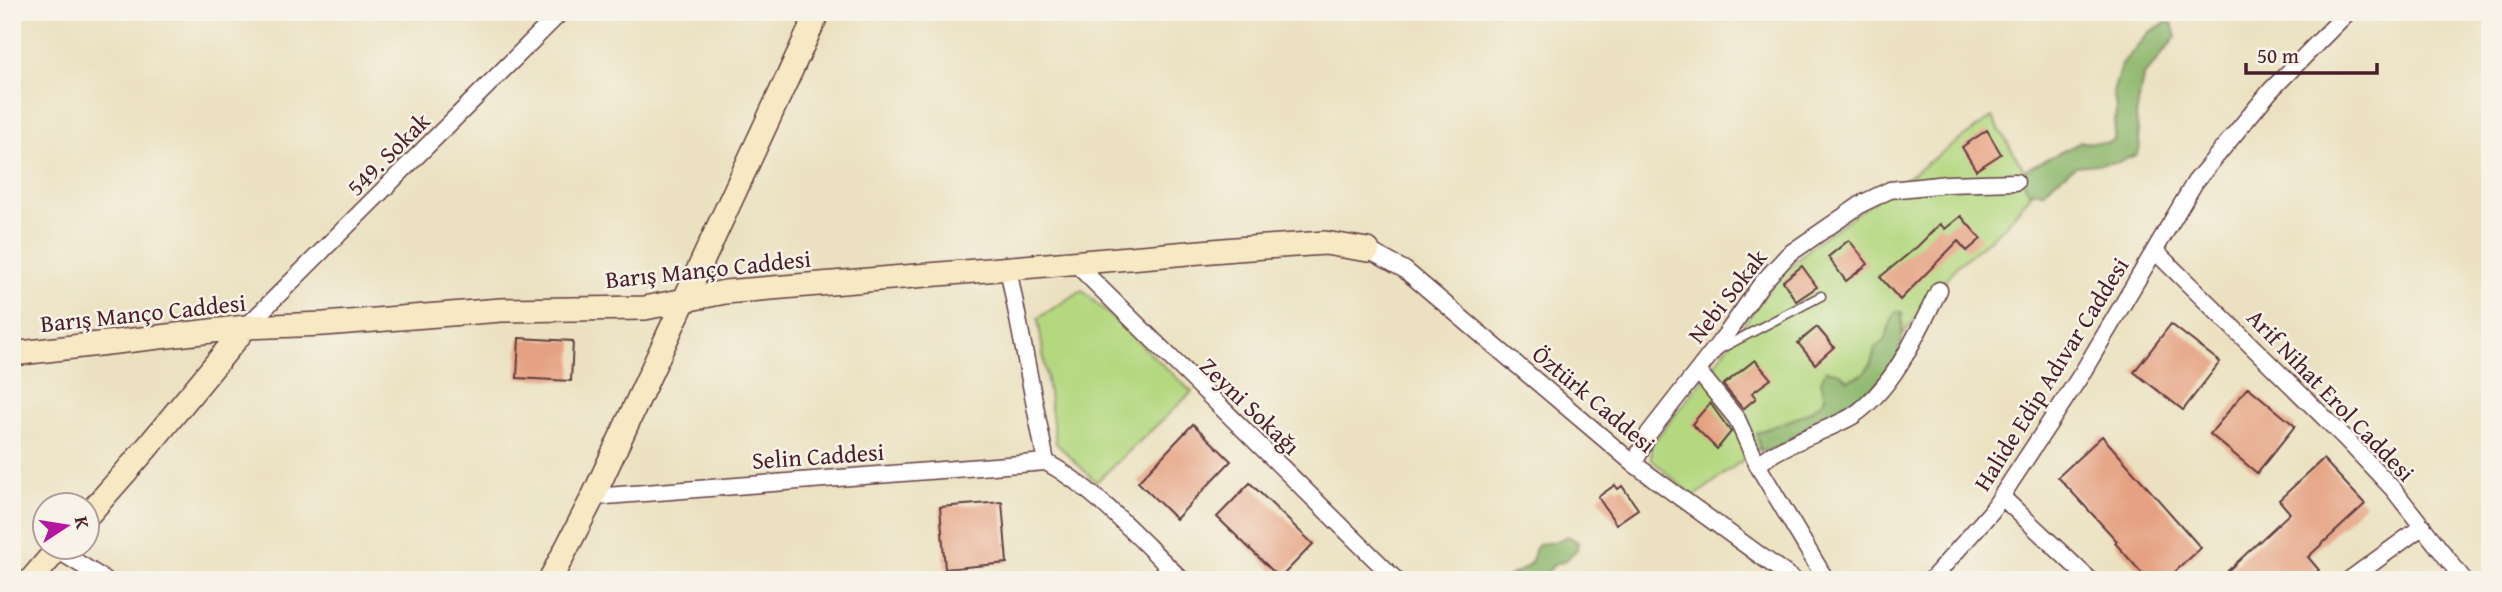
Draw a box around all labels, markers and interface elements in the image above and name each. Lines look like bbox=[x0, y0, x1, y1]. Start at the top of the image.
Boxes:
scale bar bbox=[2246, 32, 2378, 76]
text: 50 m bbox=[2257, 40, 2299, 71]
street label: 549. Sokak bbox=[338, 104, 438, 204]
street label: Barış Manço Caddesi bbox=[603, 241, 813, 297]
street label: Nebi Sokak bbox=[1679, 241, 1775, 351]
street label: Halide Edip Adıvar Caddesi bbox=[1965, 250, 2137, 498]
street label: Barış Manço Caddesi bbox=[38, 285, 248, 341]
street label: Arif Nihat Erol Caddesi bbox=[2239, 301, 2423, 490]
street label: Öztürk Caddesi bbox=[1525, 337, 1663, 461]
street label: Zeyni Sokağı bbox=[1192, 349, 1308, 463]
street label: Selin Caddesi bbox=[751, 434, 886, 478]
north arrow bbox=[32, 490, 102, 560]
text: K bbox=[68, 514, 98, 531]

